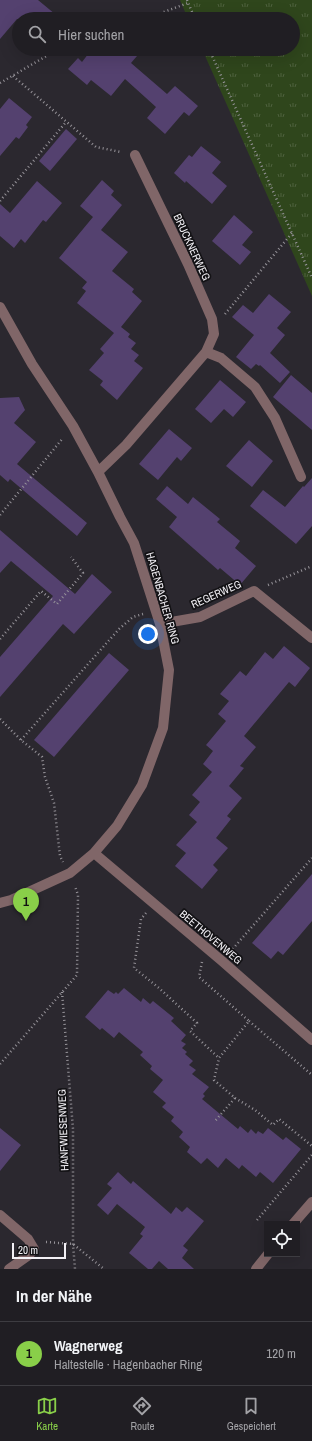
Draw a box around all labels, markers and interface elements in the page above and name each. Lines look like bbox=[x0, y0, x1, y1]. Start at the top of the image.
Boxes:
search box bbox=[12, 12, 300, 56]
icon: search bbox=[26, 23, 48, 45]
text: Hier suchen bbox=[58, 24, 124, 45]
street label: BRUCKNERWEG bbox=[170, 211, 214, 283]
street label: HAGENBACHER RING bbox=[143, 551, 183, 645]
street label: REGERWEG bbox=[189, 577, 243, 611]
your location bbox=[138, 624, 158, 644]
pin: 1 bbox=[13, 888, 39, 921]
street label: BEETHOVENWEG bbox=[177, 907, 245, 967]
street label: HANFWIESENWEG bbox=[55, 1089, 71, 1171]
map controls bbox=[264, 1221, 300, 1257]
button: locate bbox=[264, 1221, 300, 1257]
scale bar bbox=[12, 1241, 66, 1260]
text: 20 m bbox=[18, 1243, 38, 1257]
text: In der Nähe bbox=[16, 1284, 92, 1307]
text: Wagnerweg bbox=[54, 1335, 123, 1356]
text: 1 bbox=[26, 1345, 32, 1362]
text: 120 m bbox=[266, 1345, 296, 1362]
text: Haltestelle · Hagenbacher Ring bbox=[54, 1356, 202, 1373]
tab: Karte bbox=[36, 1395, 58, 1433]
tab: Route bbox=[130, 1395, 154, 1433]
tab: Gespeichert bbox=[227, 1395, 276, 1433]

